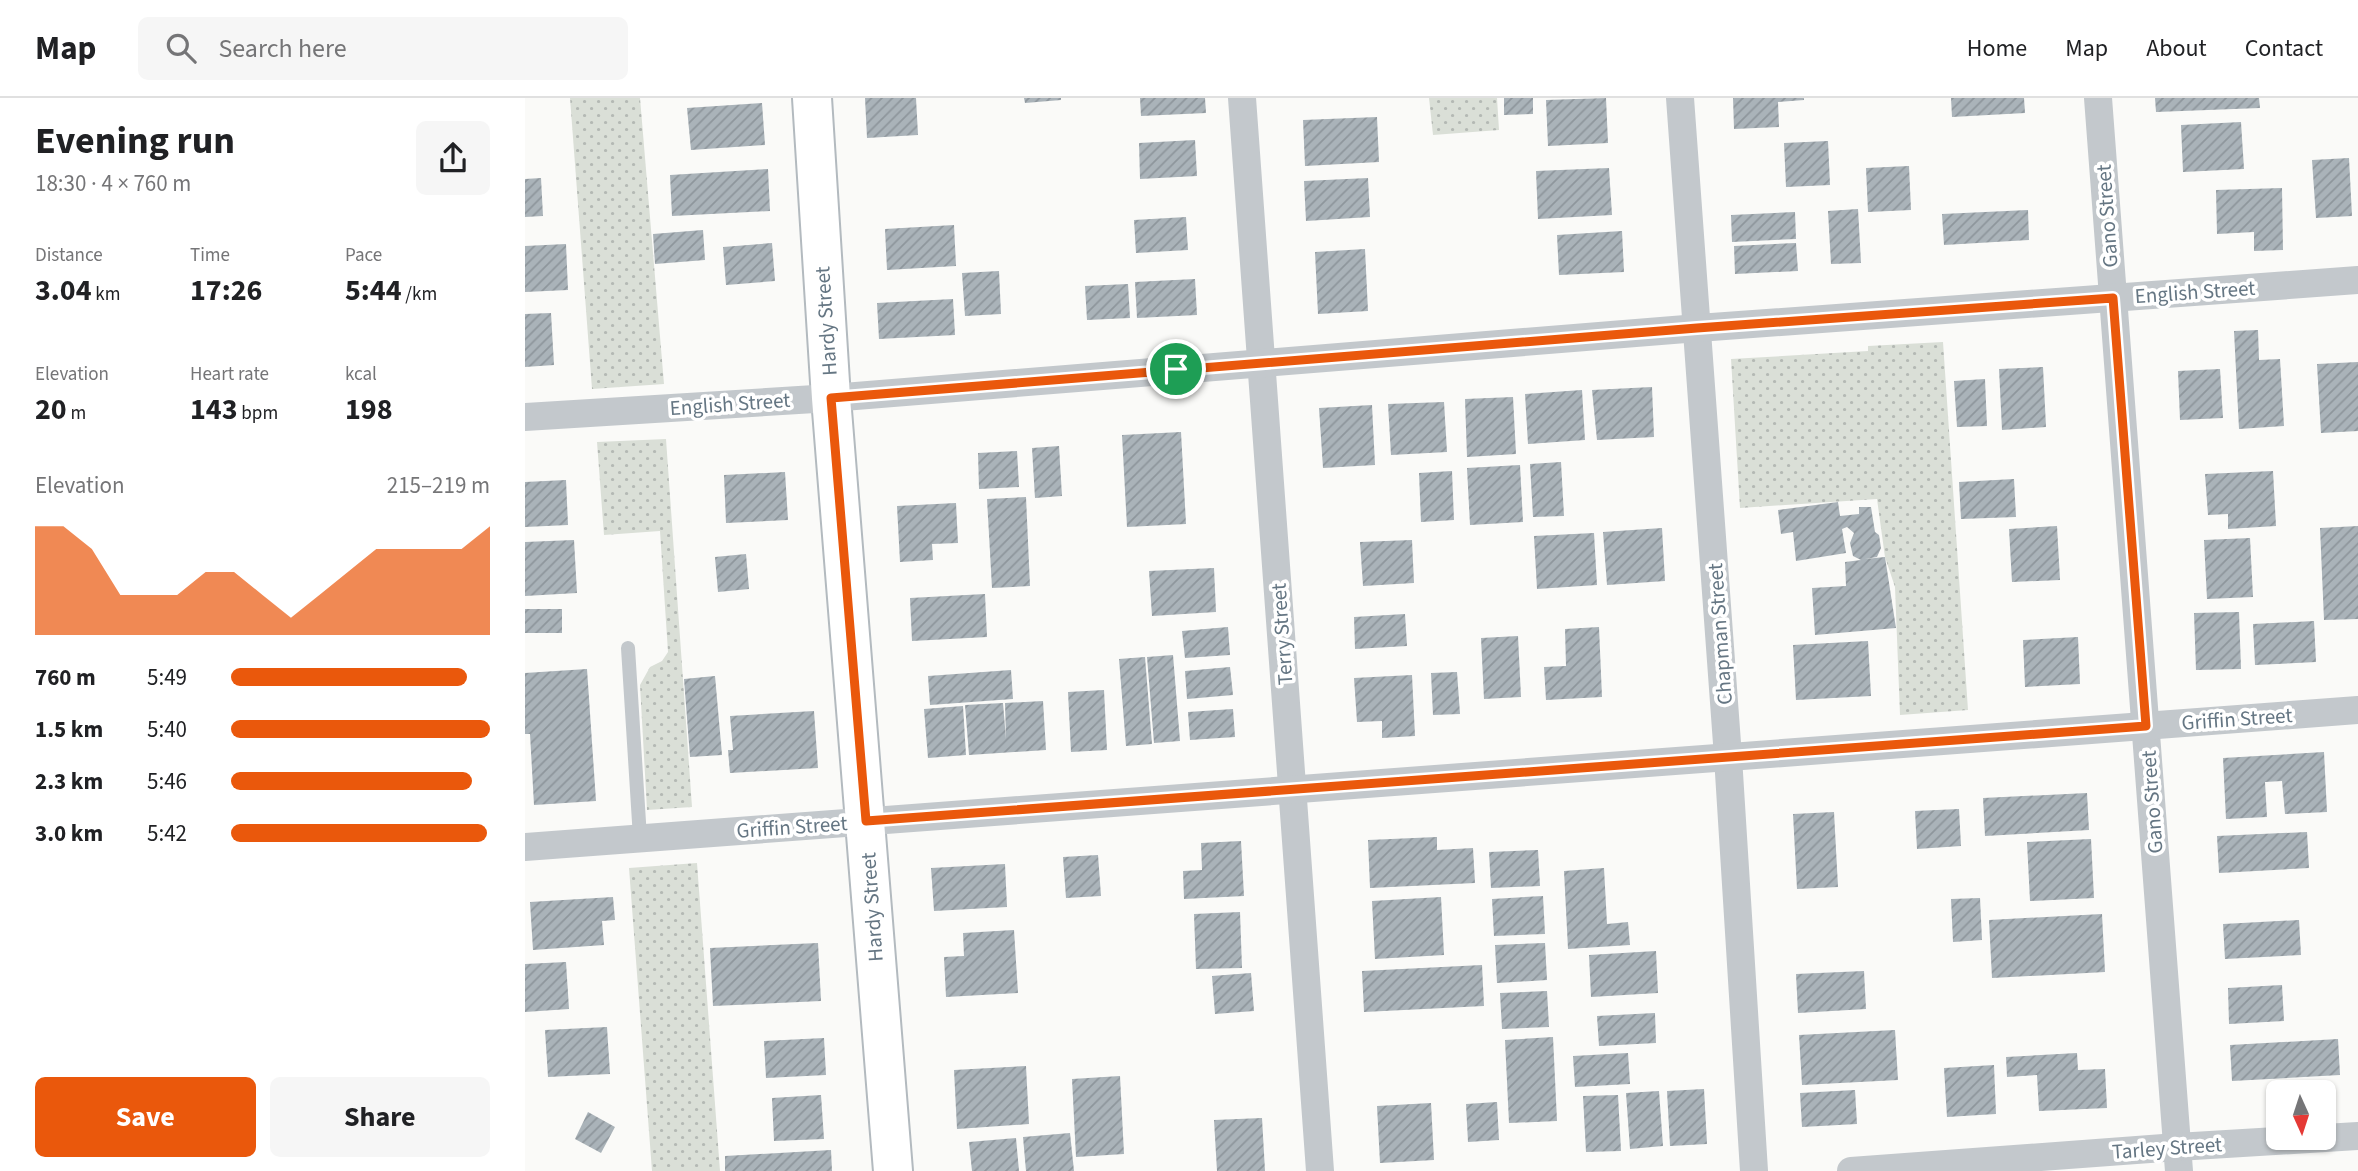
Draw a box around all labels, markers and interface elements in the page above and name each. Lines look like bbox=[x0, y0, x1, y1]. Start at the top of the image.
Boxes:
search box bbox=[138, 17, 628, 80]
text: Map bbox=[35, 25, 96, 72]
icon: search bbox=[162, 29, 200, 67]
text: Search here bbox=[218, 30, 347, 67]
text: Home bbox=[1967, 31, 2027, 66]
text: Map bbox=[2065, 31, 2108, 66]
text: About bbox=[2146, 31, 2207, 66]
text: Contact bbox=[2245, 31, 2323, 66]
text: Evening run bbox=[35, 114, 235, 168]
button: share bbox=[416, 121, 490, 195]
street label: Gano Street bbox=[2088, 163, 2126, 269]
text: 18:30 · 4 × 760 m bbox=[35, 167, 191, 200]
text: Distance bbox=[35, 242, 103, 269]
text: Time bbox=[190, 242, 230, 269]
text: Pace bbox=[345, 242, 382, 269]
street label: Hardy Street bbox=[807, 265, 845, 377]
text: 3.04 bbox=[35, 269, 92, 312]
text: 17:26 bbox=[190, 269, 262, 312]
text: 5:44 bbox=[345, 269, 402, 312]
street label: English Street bbox=[2134, 273, 2256, 311]
text: km bbox=[92, 281, 121, 308]
text: /km bbox=[402, 281, 437, 308]
pin bbox=[1146, 339, 1206, 399]
icon: arrive bbox=[1157, 350, 1195, 388]
text: Elevation bbox=[35, 361, 109, 388]
text: Heart rate bbox=[190, 361, 269, 388]
text: kcal bbox=[345, 361, 377, 388]
street label: English Street bbox=[669, 385, 791, 423]
text: 20 bbox=[35, 388, 67, 431]
text: 143 bbox=[190, 388, 238, 431]
text: 198 bbox=[345, 388, 393, 431]
text: m bbox=[67, 400, 86, 427]
text: bpm bbox=[238, 400, 278, 427]
text: Elevation bbox=[35, 469, 125, 502]
text: 215–219 m bbox=[387, 469, 490, 502]
street label: Chapman Street bbox=[1700, 562, 1740, 706]
street label: Terry Street bbox=[1263, 582, 1301, 686]
text: 760 m bbox=[35, 661, 96, 694]
text: 5:49 bbox=[147, 661, 187, 694]
street label: Griffin Street bbox=[2181, 700, 2293, 738]
text: 1.5 km bbox=[35, 713, 103, 746]
text: 5:40 bbox=[147, 713, 187, 746]
street label: Gano Street bbox=[2133, 749, 2171, 855]
text: 2.3 km bbox=[35, 765, 103, 798]
text: 5:46 bbox=[147, 765, 187, 798]
street label: Griffin Street bbox=[736, 808, 848, 846]
text: 3.0 km bbox=[35, 817, 103, 850]
text: 5:42 bbox=[147, 817, 187, 850]
street label: Hardy Street bbox=[853, 851, 891, 963]
button: Save bbox=[35, 1077, 256, 1157]
button: Share bbox=[270, 1077, 490, 1157]
north arrow bbox=[2266, 1080, 2336, 1150]
map controls bbox=[2266, 1080, 2336, 1150]
street label: Tarley Street bbox=[2111, 1129, 2223, 1167]

